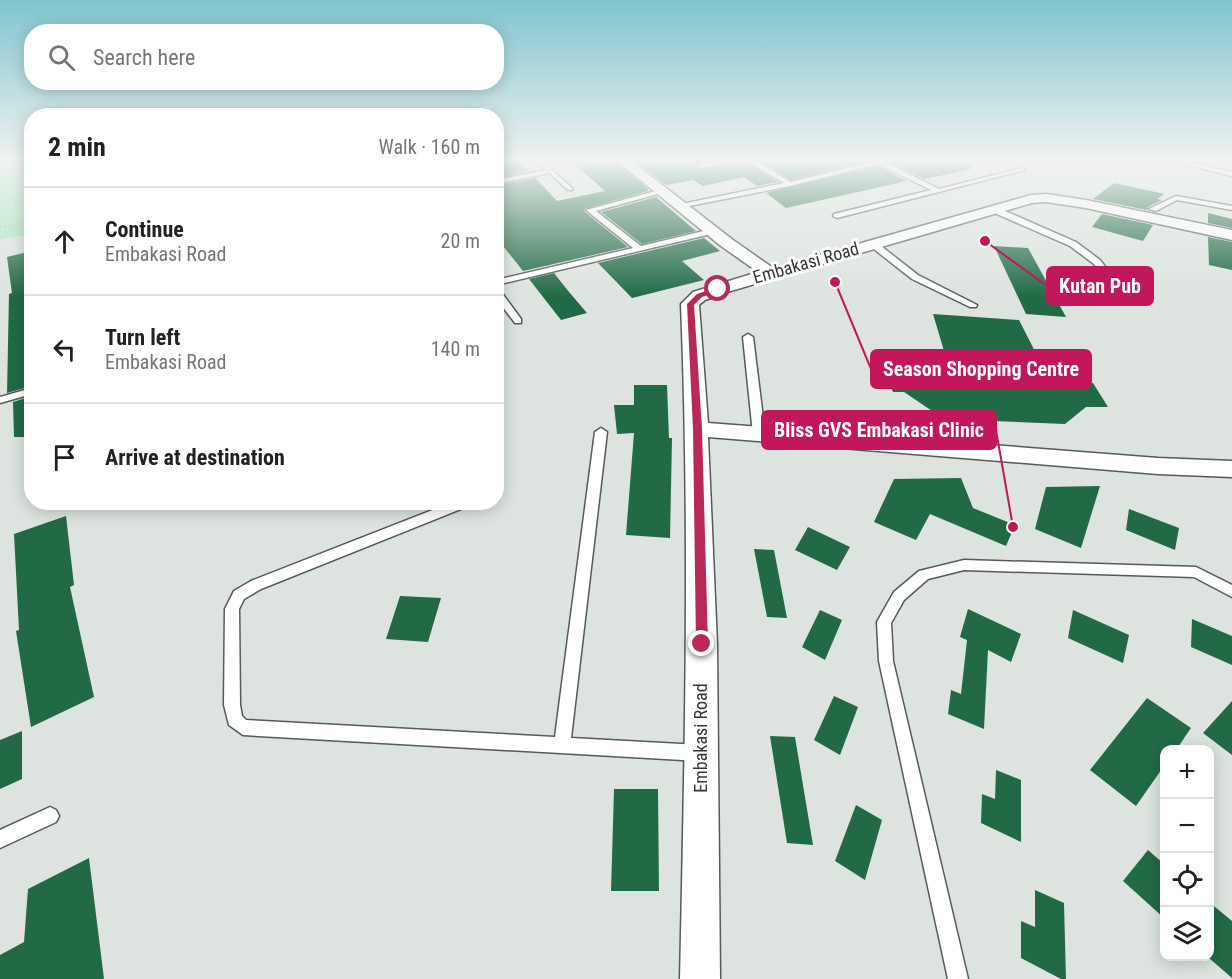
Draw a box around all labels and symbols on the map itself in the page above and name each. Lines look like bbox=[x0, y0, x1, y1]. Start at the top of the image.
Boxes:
street label: Embakasi Road bbox=[750, 237, 861, 288]
callout: Kutan Pub bbox=[1047, 267, 1153, 305]
text: Kutan Pub bbox=[1059, 274, 1141, 298]
route start bbox=[704, 275, 730, 301]
callout: Season Shopping Centre bbox=[871, 350, 1091, 388]
text: Season Shopping Centre bbox=[883, 357, 1079, 381]
callout: Bliss GVS Embakasi Clinic bbox=[762, 411, 996, 449]
text: Bliss GVS Embakasi Clinic bbox=[774, 418, 984, 442]
route end bbox=[688, 630, 714, 656]
street label: Embakasi Road bbox=[690, 683, 711, 793]

